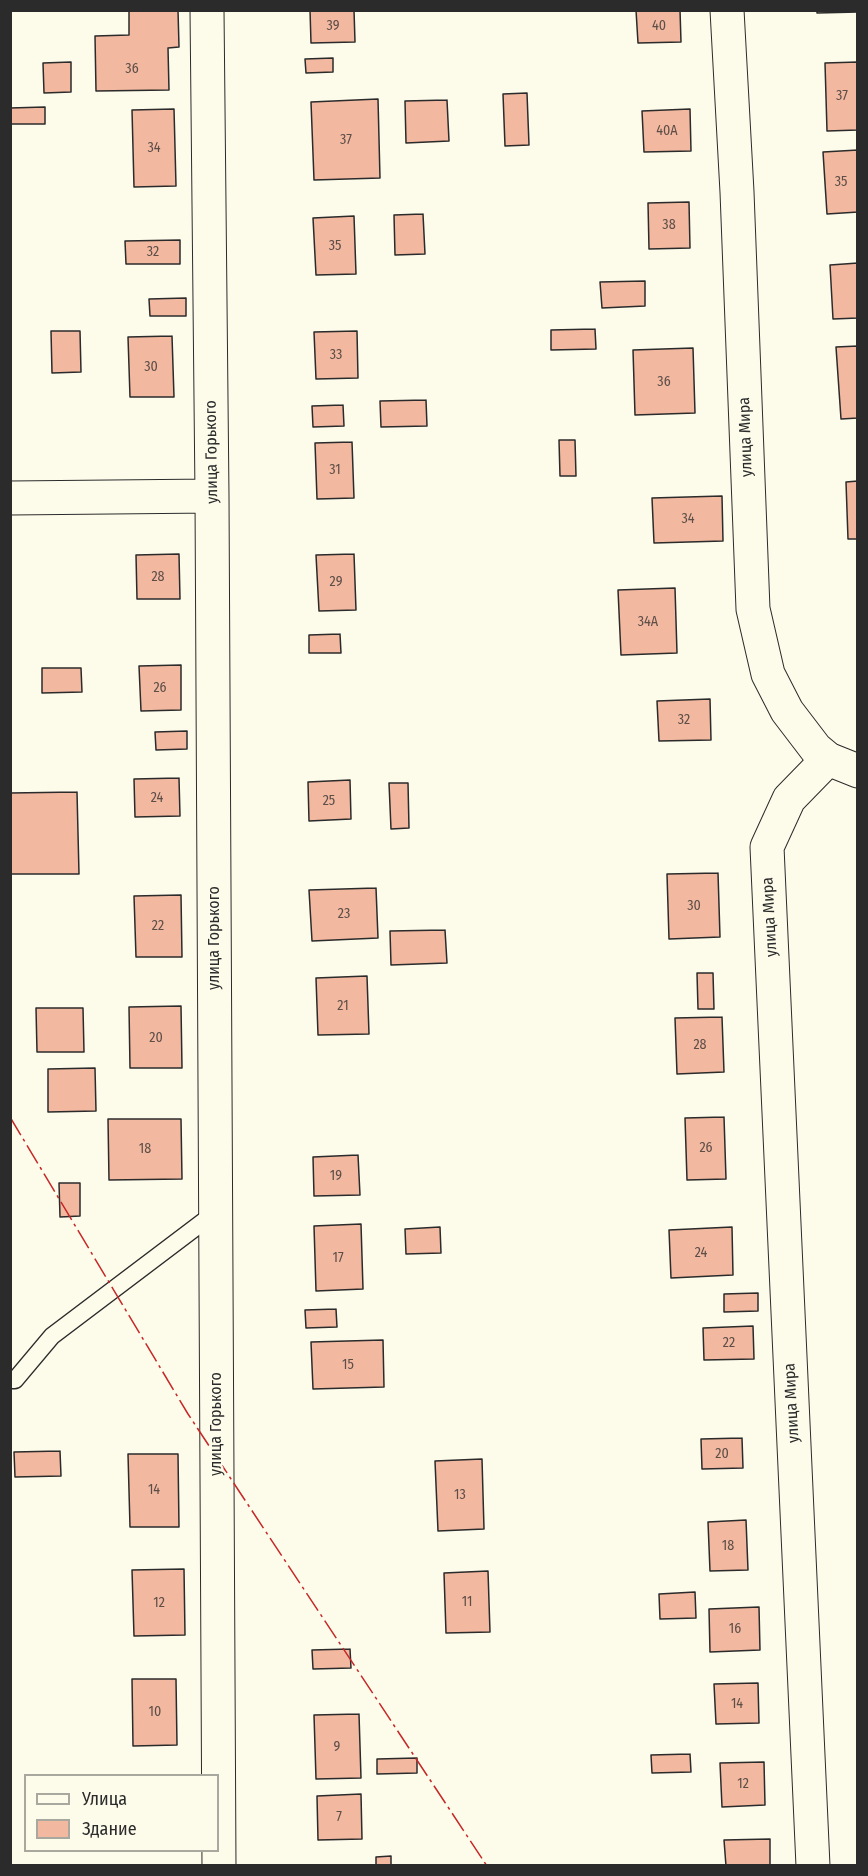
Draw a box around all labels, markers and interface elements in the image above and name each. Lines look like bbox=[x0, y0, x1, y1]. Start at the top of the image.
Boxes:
house number: 39 bbox=[327, 18, 339, 34]
house number: 40 bbox=[652, 18, 666, 34]
house number: 36 bbox=[125, 61, 139, 77]
house number: 37 bbox=[836, 88, 848, 104]
house number: 40А bbox=[656, 123, 678, 139]
house number: 37 bbox=[340, 132, 352, 148]
house number: 34 bbox=[147, 140, 161, 156]
house number: 35 bbox=[835, 174, 847, 190]
house number: 38 bbox=[662, 217, 676, 233]
house number: 35 bbox=[329, 238, 341, 254]
house number: 32 bbox=[147, 244, 159, 260]
house number: 33 bbox=[330, 347, 342, 363]
house number: 30 bbox=[144, 359, 158, 375]
house number: 36 bbox=[657, 374, 671, 390]
street label: улица Мира bbox=[735, 397, 757, 477]
street label: улица Горького bbox=[201, 400, 223, 504]
house number: 31 bbox=[329, 462, 341, 478]
house number: 34 bbox=[681, 511, 695, 527]
house number: 28 bbox=[151, 569, 165, 585]
house number: 29 bbox=[330, 574, 342, 590]
house number: 34А bbox=[638, 614, 658, 630]
house number: 26 bbox=[153, 680, 167, 696]
house number: 32 bbox=[678, 712, 690, 728]
house number: 24 bbox=[151, 790, 163, 806]
house number: 25 bbox=[323, 793, 335, 809]
street label: улица Мира bbox=[758, 877, 782, 957]
street label: улица Горького bbox=[205, 886, 225, 990]
house number: 30 bbox=[687, 898, 701, 914]
house number: 23 bbox=[338, 906, 350, 922]
house number: 22 bbox=[152, 918, 164, 934]
house number: 21 bbox=[337, 998, 349, 1014]
house number: 20 bbox=[149, 1030, 163, 1046]
house number: 28 bbox=[693, 1037, 707, 1053]
house number: 26 bbox=[699, 1140, 713, 1156]
house number: 18 bbox=[139, 1141, 151, 1157]
house number: 19 bbox=[330, 1168, 342, 1184]
house number: 24 bbox=[695, 1245, 707, 1261]
house number: 17 bbox=[332, 1250, 344, 1266]
house number: 22 bbox=[723, 1335, 735, 1351]
house number: 15 bbox=[342, 1357, 354, 1373]
street label: улица Мира bbox=[780, 1363, 804, 1443]
street label: улица Горького bbox=[207, 1372, 227, 1476]
house number: 20 bbox=[715, 1446, 729, 1462]
house number: 14 bbox=[148, 1482, 160, 1498]
house number: 13 bbox=[454, 1487, 466, 1503]
house number: 18 bbox=[722, 1538, 734, 1554]
house number: 11 bbox=[462, 1594, 472, 1610]
house number: 12 bbox=[153, 1595, 165, 1611]
house number: 16 bbox=[729, 1621, 741, 1637]
house number: 14 bbox=[731, 1696, 743, 1712]
house number: 10 bbox=[149, 1704, 161, 1720]
house number: 9 bbox=[334, 1739, 340, 1755]
legend bbox=[24, 1774, 219, 1852]
house number: 12 bbox=[737, 1776, 749, 1792]
text: Улица bbox=[82, 1788, 127, 1810]
house number: 7 bbox=[336, 1809, 342, 1825]
text: Здание bbox=[82, 1818, 137, 1840]

